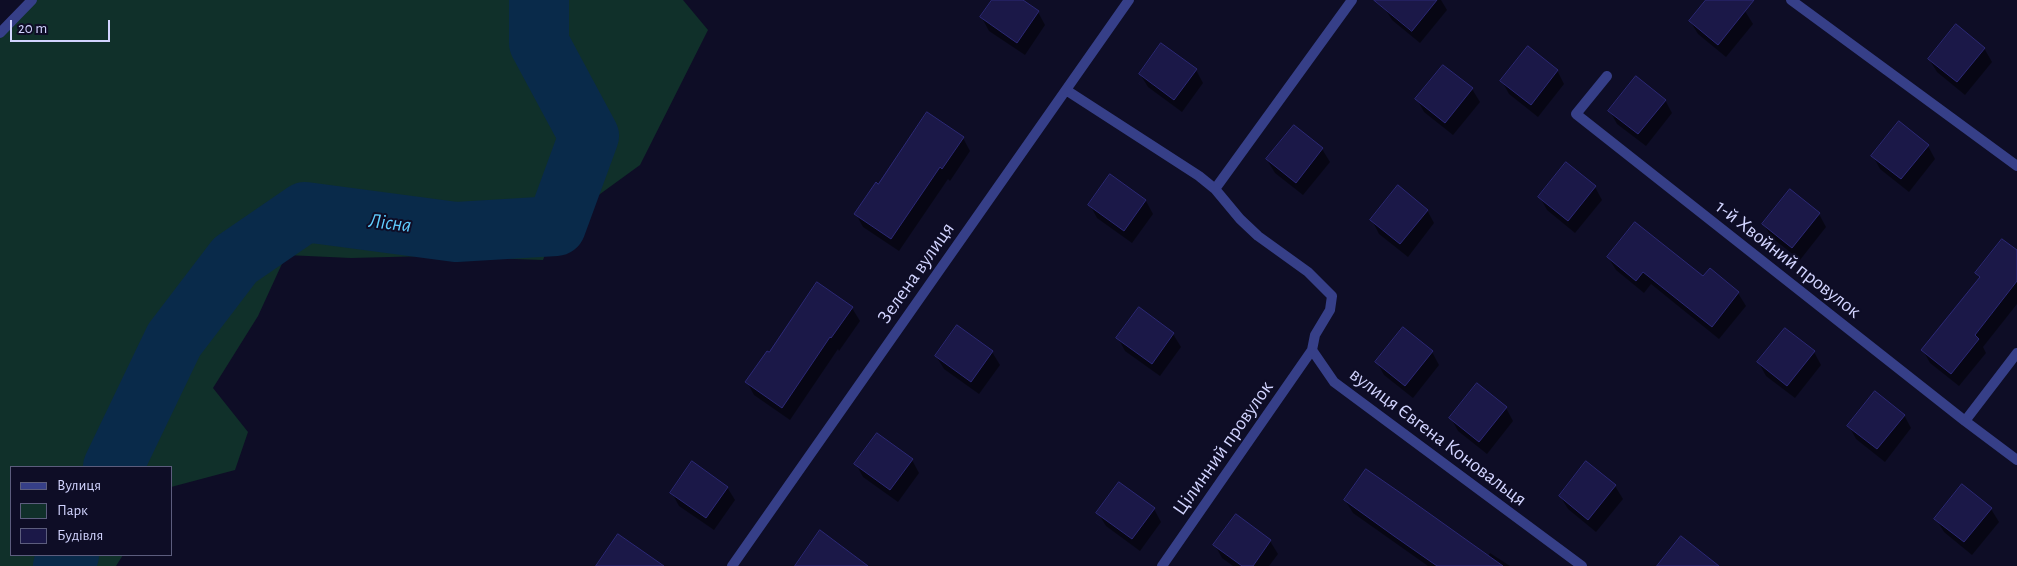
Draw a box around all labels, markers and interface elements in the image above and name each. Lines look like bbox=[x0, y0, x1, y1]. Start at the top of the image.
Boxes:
scale bar bbox=[12, 10, 112, 42]
text: 20 m bbox=[18, 21, 47, 36]
street label: 1-й Хвойний провулок bbox=[1710, 195, 1866, 323]
water label: Лісна bbox=[367, 208, 413, 238]
street label: Зелена вулиця bbox=[872, 218, 960, 328]
street label: вулиця Євгена Коновальця bbox=[1345, 362, 1531, 512]
street label: Цілинний провулок bbox=[1168, 376, 1278, 520]
legend bbox=[10, 466, 172, 556]
text: Вулиця bbox=[57, 478, 101, 493]
text: Парк bbox=[57, 503, 88, 518]
text: Будівля bbox=[57, 528, 103, 543]

